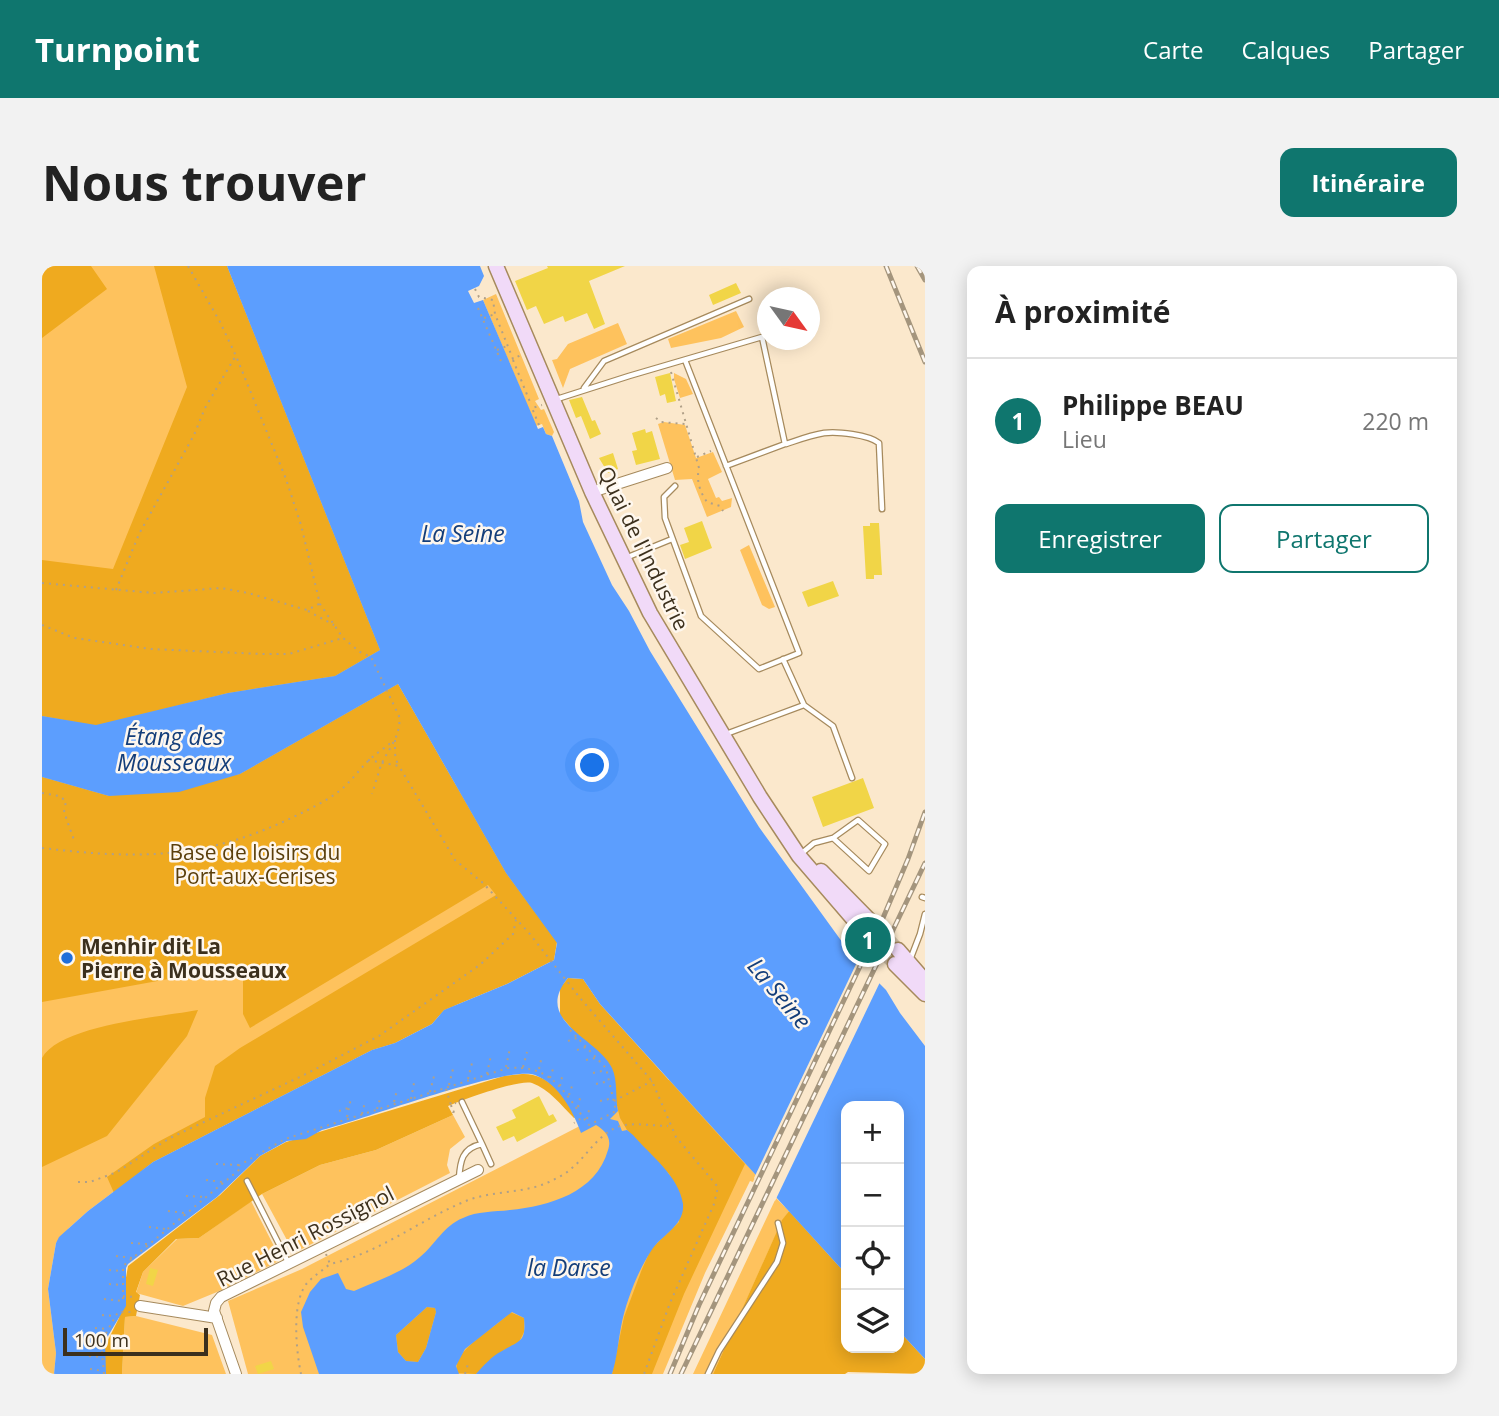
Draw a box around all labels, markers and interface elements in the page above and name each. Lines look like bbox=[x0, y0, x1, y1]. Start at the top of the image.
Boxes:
text: Turnpoint bbox=[35, 27, 200, 72]
text: Carte bbox=[1143, 33, 1203, 66]
text: Calques bbox=[1241, 33, 1330, 66]
text: Partager bbox=[1368, 33, 1464, 66]
button: Itinéraire bbox=[1280, 148, 1457, 217]
text: Nous trouver bbox=[42, 149, 367, 215]
north arrow bbox=[757, 287, 820, 350]
text: À proximité bbox=[995, 291, 1171, 332]
text: Philippe BEAU bbox=[1062, 387, 1244, 423]
text: 1 bbox=[1011, 405, 1025, 437]
text: 220 m bbox=[1362, 405, 1429, 437]
text: Lieu bbox=[1062, 423, 1107, 455]
street label: Quai de l'Industrie bbox=[592, 461, 696, 635]
button: Enregistrer bbox=[995, 504, 1205, 573]
button: Partager bbox=[1219, 504, 1429, 573]
water label: La Seine bbox=[421, 517, 505, 549]
water label: Étang des Mousseaux bbox=[117, 720, 232, 778]
your location bbox=[575, 748, 609, 782]
park label: Base de loisirs du Port-aux-Cerises bbox=[170, 838, 340, 890]
pin: 1 bbox=[845, 914, 891, 966]
place label: Menhir dit La Pierre à Mousseaux bbox=[81, 932, 287, 984]
marker: Menhir dit La Pierre à Mousseaux bbox=[59, 950, 75, 966]
water label: La Seine bbox=[741, 951, 819, 1035]
map controls bbox=[841, 1101, 904, 1353]
button: + bbox=[841, 1101, 904, 1164]
button: − bbox=[841, 1164, 904, 1227]
street label: Rue Henri Rossignol bbox=[211, 1179, 399, 1293]
button: locate bbox=[841, 1227, 904, 1290]
water label: la Darse bbox=[527, 1251, 611, 1283]
button: layers bbox=[841, 1290, 904, 1353]
scale bar bbox=[63, 1325, 208, 1357]
text: 100 m bbox=[74, 1327, 129, 1353]

